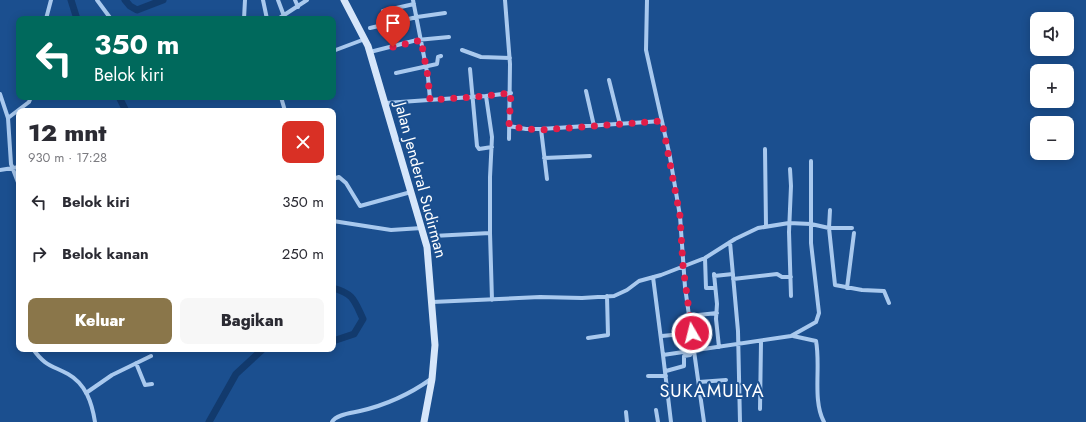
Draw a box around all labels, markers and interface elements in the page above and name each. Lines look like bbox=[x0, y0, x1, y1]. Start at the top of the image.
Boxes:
pin bbox=[376, 6, 410, 47]
icon: arrive bbox=[382, 12, 404, 34]
map controls bbox=[1030, 12, 1074, 160]
button: sound bbox=[1030, 12, 1074, 56]
text: 350 m bbox=[94, 24, 179, 65]
icon: left bbox=[28, 32, 80, 84]
text: Belok kiri bbox=[94, 62, 164, 88]
button: + bbox=[1030, 64, 1074, 108]
street label: Jalan Jenderal Sudirman bbox=[389, 98, 453, 260]
text: 12 mnt bbox=[28, 115, 107, 150]
button: − bbox=[1030, 116, 1074, 160]
button: close bbox=[282, 121, 324, 163]
text: 930 m · 17:28 bbox=[28, 148, 107, 167]
icon: left bbox=[28, 191, 50, 213]
text: Belok kiri bbox=[62, 191, 130, 213]
text: 350 m bbox=[282, 191, 324, 213]
icon: right bbox=[28, 243, 50, 265]
text: Belok kanan bbox=[62, 243, 149, 265]
text: 250 m bbox=[282, 243, 324, 265]
button: Keluar bbox=[28, 298, 172, 344]
button: Bagikan bbox=[180, 298, 324, 344]
position arrow bbox=[671, 312, 713, 354]
district label: SUKAMULYA bbox=[659, 378, 765, 404]

